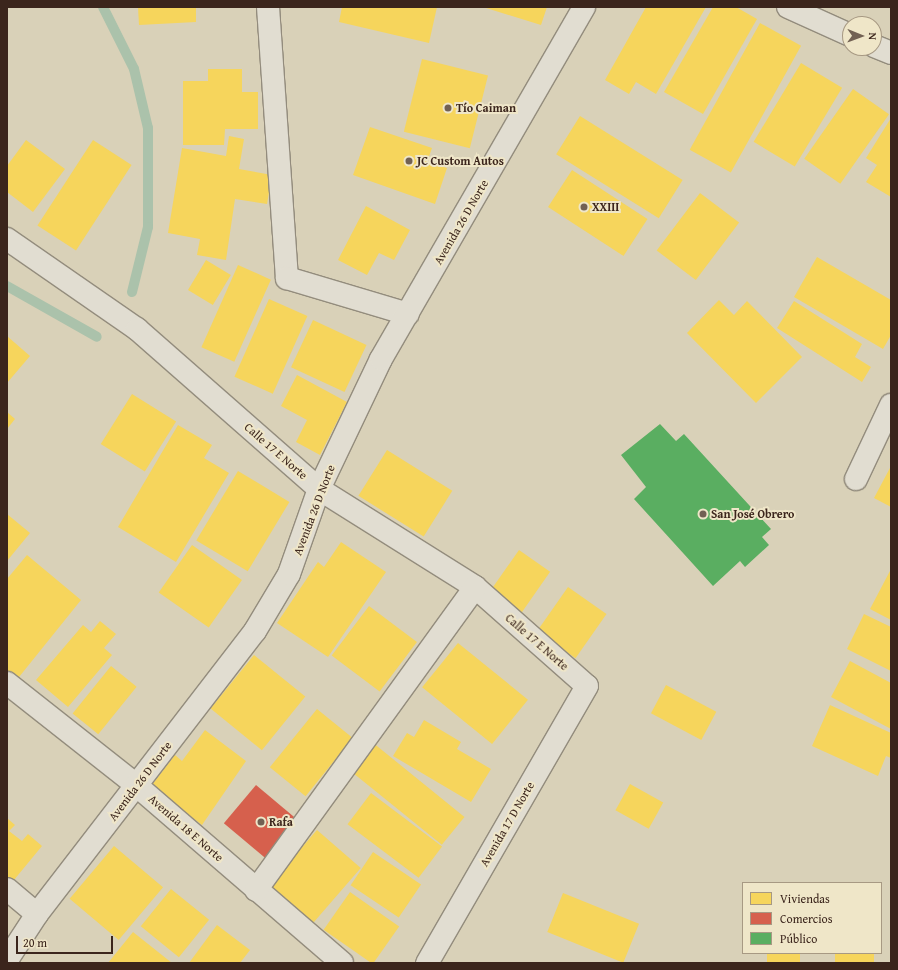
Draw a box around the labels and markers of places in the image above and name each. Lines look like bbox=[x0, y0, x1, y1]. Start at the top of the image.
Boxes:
place label: Tío Caiman bbox=[456, 101, 516, 115]
marker: Tío Caiman bbox=[443, 103, 453, 113]
place label: JC Custom Autos bbox=[417, 154, 504, 168]
marker: JC Custom Autos bbox=[404, 156, 414, 166]
place label: XXIII bbox=[592, 200, 619, 214]
marker: XXIII bbox=[579, 202, 589, 212]
place label: San José Obrero bbox=[711, 507, 794, 521]
marker: San José Obrero bbox=[698, 509, 708, 519]
place label: Rafa bbox=[269, 815, 293, 829]
marker: Rafa bbox=[256, 817, 266, 827]

